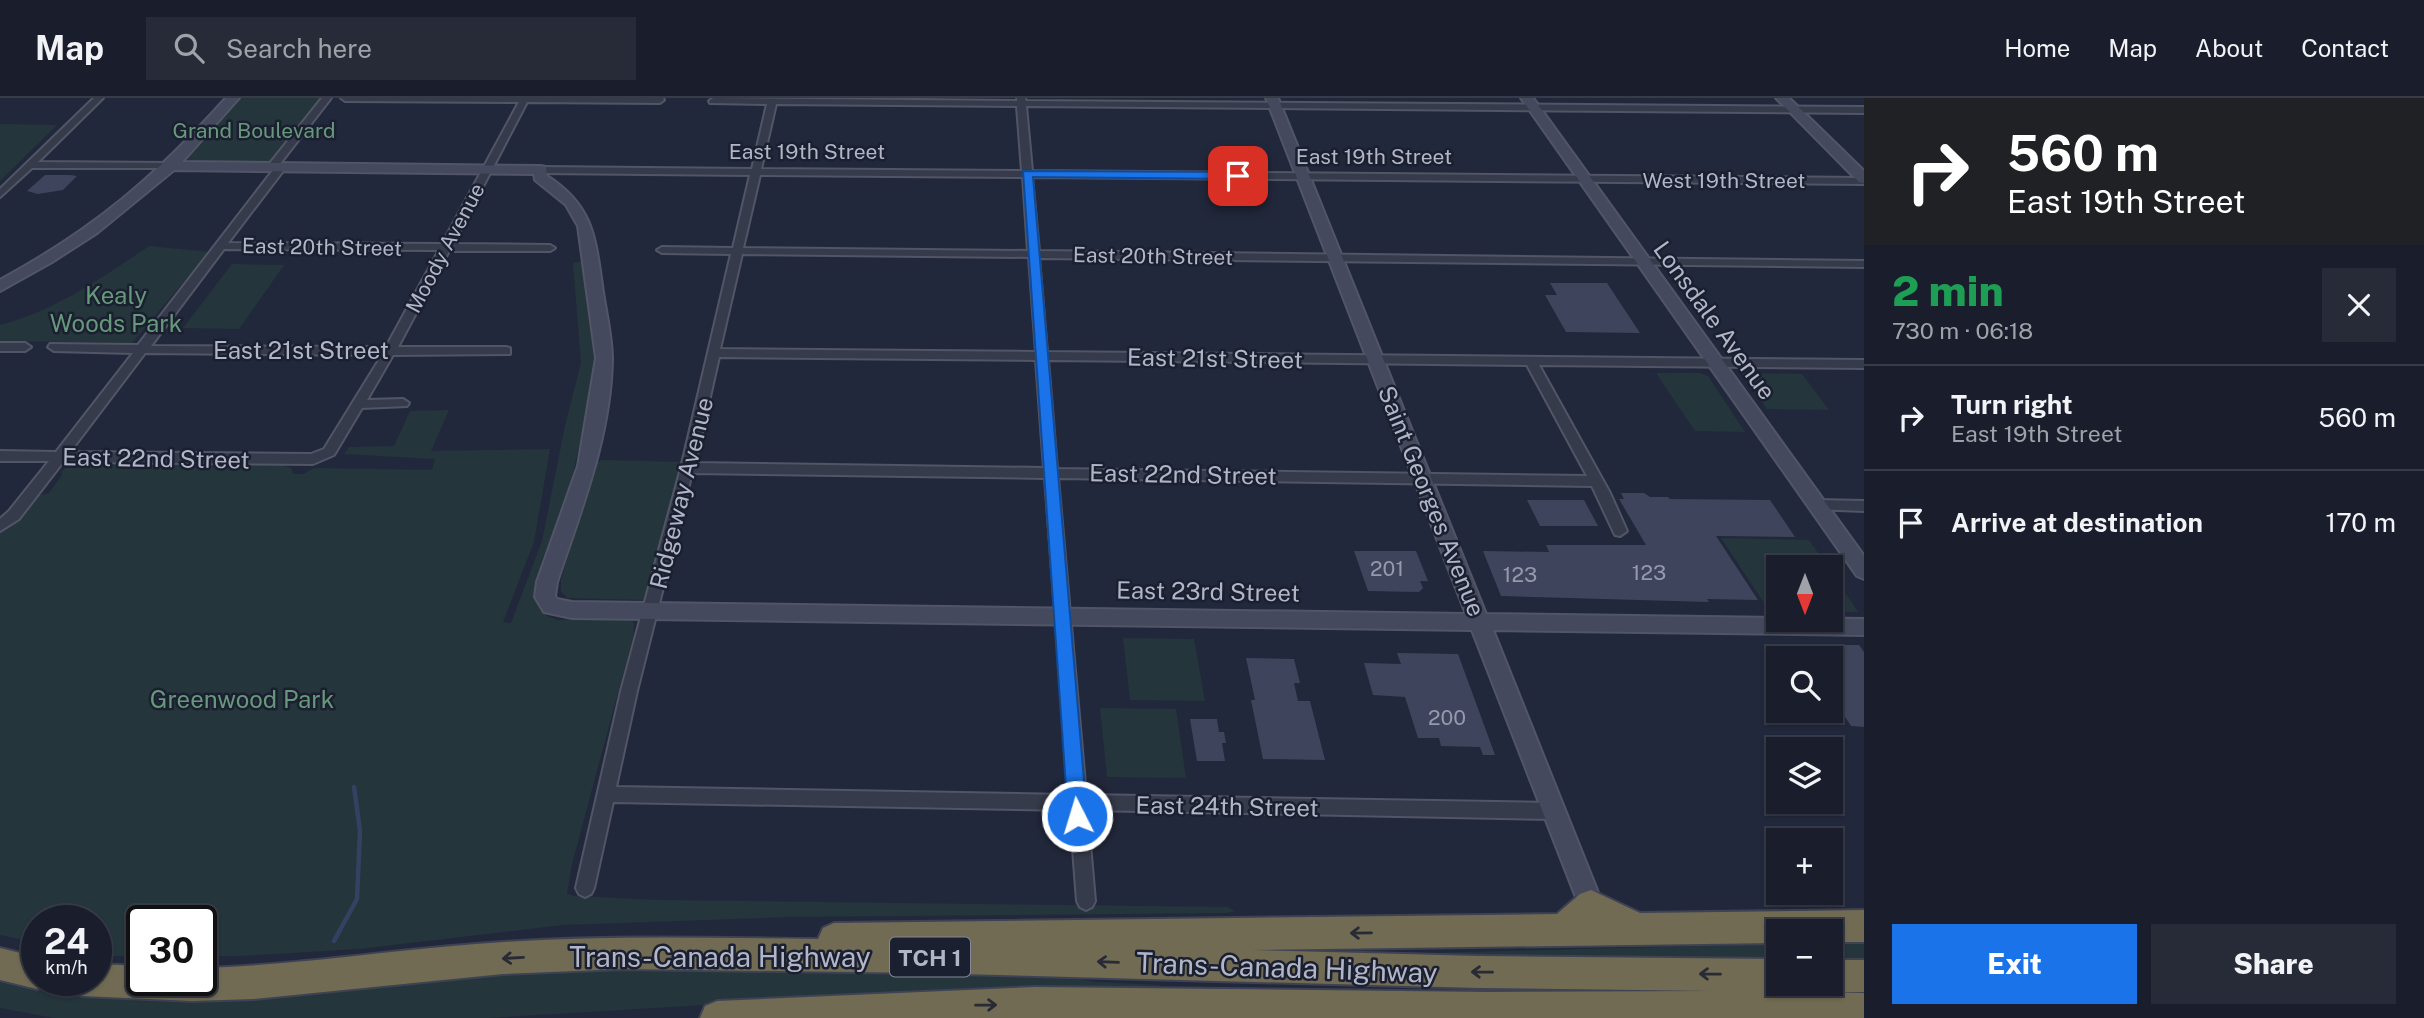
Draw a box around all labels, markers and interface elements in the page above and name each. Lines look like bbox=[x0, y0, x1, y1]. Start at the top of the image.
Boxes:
search box bbox=[146, 17, 636, 80]
text: Map bbox=[35, 29, 104, 67]
icon: search bbox=[170, 29, 208, 67]
text: Search here bbox=[226, 33, 372, 64]
text: Home bbox=[2004, 34, 2070, 62]
text: Map bbox=[2108, 34, 2157, 62]
text: About bbox=[2195, 34, 2263, 62]
text: Contact bbox=[2301, 34, 2389, 62]
park label: Grand Boulevard bbox=[173, 118, 335, 143]
text: 560 m bbox=[2007, 124, 2159, 182]
icon: right bbox=[1892, 126, 1983, 217]
street label: East 19th Street bbox=[729, 139, 885, 164]
street label: East 19th Street bbox=[1296, 144, 1452, 169]
pin bbox=[1208, 146, 1268, 206]
icon: arrive bbox=[1219, 157, 1257, 195]
street label: West 19th Street bbox=[1643, 168, 1805, 193]
street label: Moody Avenue bbox=[400, 179, 490, 317]
text: East 19th Street bbox=[2007, 183, 2245, 220]
street label: East 20th Street bbox=[242, 233, 402, 261]
street label: Lonsdale Avenue bbox=[1648, 235, 1782, 405]
street label: East 20th Street bbox=[1073, 242, 1233, 270]
text: 2 min bbox=[1892, 266, 2004, 315]
button: close bbox=[2322, 268, 2396, 342]
park label: Kealy Woods Park bbox=[50, 281, 182, 337]
text: 730 m · 06:18 bbox=[1892, 317, 2033, 344]
street label: East 21st Street bbox=[213, 336, 389, 364]
street label: East 21st Street bbox=[1127, 342, 1303, 374]
street label: Saint Georges Avenue bbox=[1373, 382, 1491, 620]
text: Turn right bbox=[1951, 389, 2073, 420]
street label: Ridgeway Avenue bbox=[644, 394, 718, 592]
icon: right bbox=[1892, 399, 1930, 437]
text: 560 m bbox=[2319, 402, 2396, 433]
text: East 19th Street bbox=[1951, 420, 2122, 447]
street label: East 22nd Street bbox=[62, 442, 250, 474]
street label: East 22nd Street bbox=[1089, 458, 1277, 490]
icon: arrive bbox=[1892, 504, 1930, 542]
text: Arrive at destination bbox=[1951, 507, 2203, 538]
text: 170 m bbox=[2326, 507, 2396, 538]
north arrow bbox=[1766, 555, 1843, 632]
map controls bbox=[1766, 555, 1843, 996]
house number: 201 bbox=[1370, 556, 1404, 581]
house number: 123 bbox=[1632, 560, 1666, 585]
house number: 123 bbox=[1503, 562, 1537, 587]
street label: East 23rd Street bbox=[1116, 575, 1300, 607]
button: search bbox=[1766, 646, 1843, 723]
park label: Greenwood Park bbox=[150, 685, 334, 713]
house number: 200 bbox=[1428, 705, 1466, 730]
button: layers bbox=[1766, 737, 1843, 814]
position arrow bbox=[1040, 779, 1114, 853]
street label: East 24th Street bbox=[1135, 790, 1319, 822]
button: + bbox=[1766, 828, 1843, 905]
speed limit sign: 30 bbox=[126, 905, 217, 996]
button: − bbox=[1766, 919, 1843, 996]
text: 24 bbox=[44, 921, 89, 962]
button: Exit bbox=[1892, 924, 2137, 1004]
button: Share bbox=[2151, 924, 2396, 1004]
one-way arrow bbox=[1350, 926, 1373, 939]
road number: TCH 1 bbox=[890, 937, 970, 976]
street label: Trans-Canada Highway bbox=[569, 940, 871, 973]
street label: Trans-Canada Highway bbox=[1136, 945, 1438, 989]
one-way arrow bbox=[502, 951, 525, 964]
one-way arrow bbox=[1097, 955, 1120, 969]
text: km/h bbox=[45, 957, 88, 978]
one-way arrow bbox=[1471, 965, 1494, 979]
one-way arrow bbox=[1699, 968, 1722, 981]
one-way arrow bbox=[974, 998, 997, 1012]

